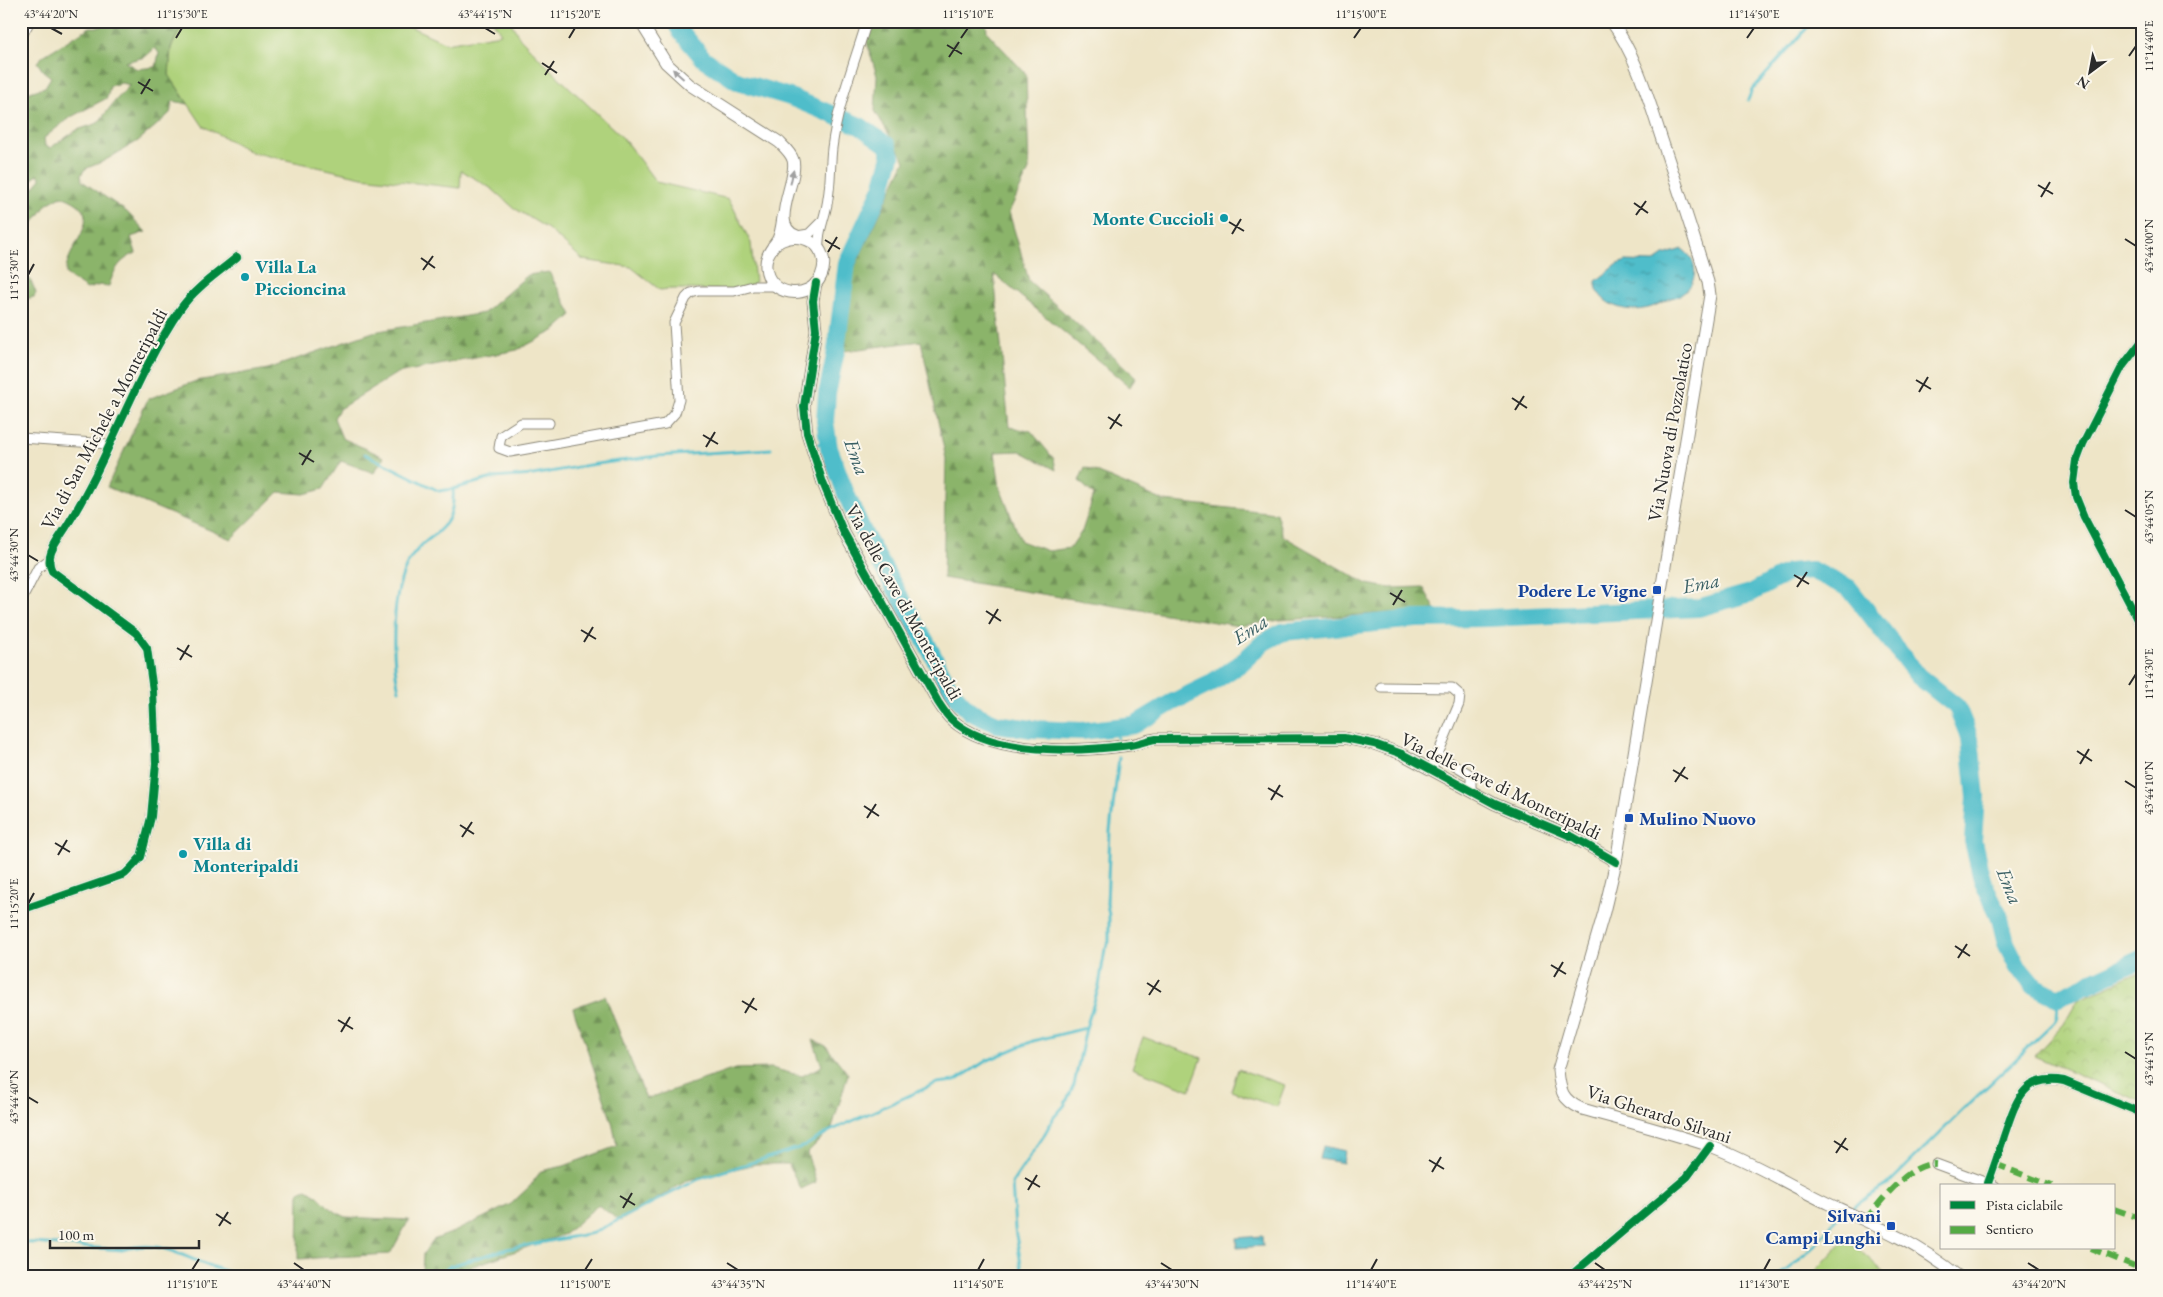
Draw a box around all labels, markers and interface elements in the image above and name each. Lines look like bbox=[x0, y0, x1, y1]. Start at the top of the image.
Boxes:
text: 43°44'20"N bbox=[24, 6, 78, 22]
text: 11°15'30"E bbox=[156, 6, 208, 22]
text: 43°44'15"N bbox=[458, 6, 512, 22]
text: 11°15'20"E bbox=[549, 6, 601, 22]
text: 11°15'10"E bbox=[942, 6, 994, 22]
text: 11°15'00"E bbox=[1335, 6, 1387, 22]
text: 11°14'50"E bbox=[1728, 6, 1780, 22]
text: 11°14'40"E bbox=[2141, 20, 2157, 72]
north arrow bbox=[2066, 48, 2116, 98]
one-way arrow bbox=[672, 68, 684, 80]
text: N bbox=[2073, 72, 2093, 94]
one-way arrow bbox=[788, 169, 796, 184]
place label: Monte Cuccioli bbox=[1092, 206, 1214, 231]
marker: Monte Cuccioli bbox=[1218, 212, 1230, 224]
text: 43°44'00"N bbox=[2141, 219, 2157, 273]
text: 11°15'30"E bbox=[6, 249, 22, 301]
place label: Villa La Piccioncina bbox=[255, 254, 347, 301]
marker: Villa La Piccioncina bbox=[239, 271, 251, 283]
street label: Via di San Michele a Monteripaldi bbox=[35, 304, 173, 534]
street label: Via Nuova di Pozzolatico bbox=[1642, 340, 1698, 524]
water label: Ema bbox=[838, 434, 876, 479]
text: 43°44'05"N bbox=[2141, 490, 2157, 544]
street label: Via delle Cave di Monteripaldi bbox=[840, 500, 968, 705]
text: 43°44'30"N bbox=[6, 528, 22, 582]
water label: Ema bbox=[1679, 567, 1722, 599]
place label: Podere Le Vigne bbox=[1518, 578, 1647, 603]
marker: Podere Le Vigne bbox=[1651, 584, 1663, 596]
water label: Ema bbox=[1227, 608, 1273, 651]
text: 11°14'30"E bbox=[2141, 648, 2157, 700]
street label: Via delle Cave di Monteripaldi bbox=[1397, 727, 1606, 846]
text: 43°44'10"N bbox=[2141, 761, 2157, 815]
place label: Mulino Nuovo bbox=[1639, 806, 1756, 831]
marker: Mulino Nuovo bbox=[1623, 812, 1635, 824]
place label: Villa di Monteripaldi bbox=[193, 831, 299, 878]
marker: Villa di Monteripaldi bbox=[177, 848, 189, 860]
water label: Ema bbox=[1991, 863, 2029, 908]
text: 11°15'20"E bbox=[6, 878, 22, 930]
text: 43°44'15"N bbox=[2141, 1032, 2157, 1086]
text: 43°44'40"N bbox=[6, 1070, 22, 1124]
street label: Via Gherardo Silvani bbox=[1583, 1079, 1735, 1149]
legend bbox=[1940, 1184, 2116, 1250]
text: Pista ciclabile bbox=[1986, 1195, 2063, 1214]
place label: Silvani Campi Lunghi bbox=[1765, 1203, 1881, 1250]
scale bar bbox=[50, 1217, 199, 1249]
text: Sentiero bbox=[1986, 1219, 2033, 1238]
marker: Silvani Campi Lunghi bbox=[1885, 1220, 1897, 1232]
text: 100 m bbox=[58, 1225, 95, 1244]
text: 11°15'10"E bbox=[166, 1276, 218, 1292]
text: 43°44'40"N bbox=[277, 1276, 331, 1292]
text: 11°15'00"E bbox=[559, 1276, 611, 1292]
text: 43°44'35"N bbox=[711, 1276, 765, 1292]
text: 11°14'50"E bbox=[952, 1276, 1004, 1292]
text: 43°44'30"N bbox=[1145, 1276, 1199, 1292]
text: 11°14'40"E bbox=[1345, 1276, 1397, 1292]
text: 43°44'25"N bbox=[1578, 1276, 1632, 1292]
text: 11°14'30"E bbox=[1738, 1276, 1790, 1292]
text: 43°44'20"N bbox=[2012, 1276, 2066, 1292]

